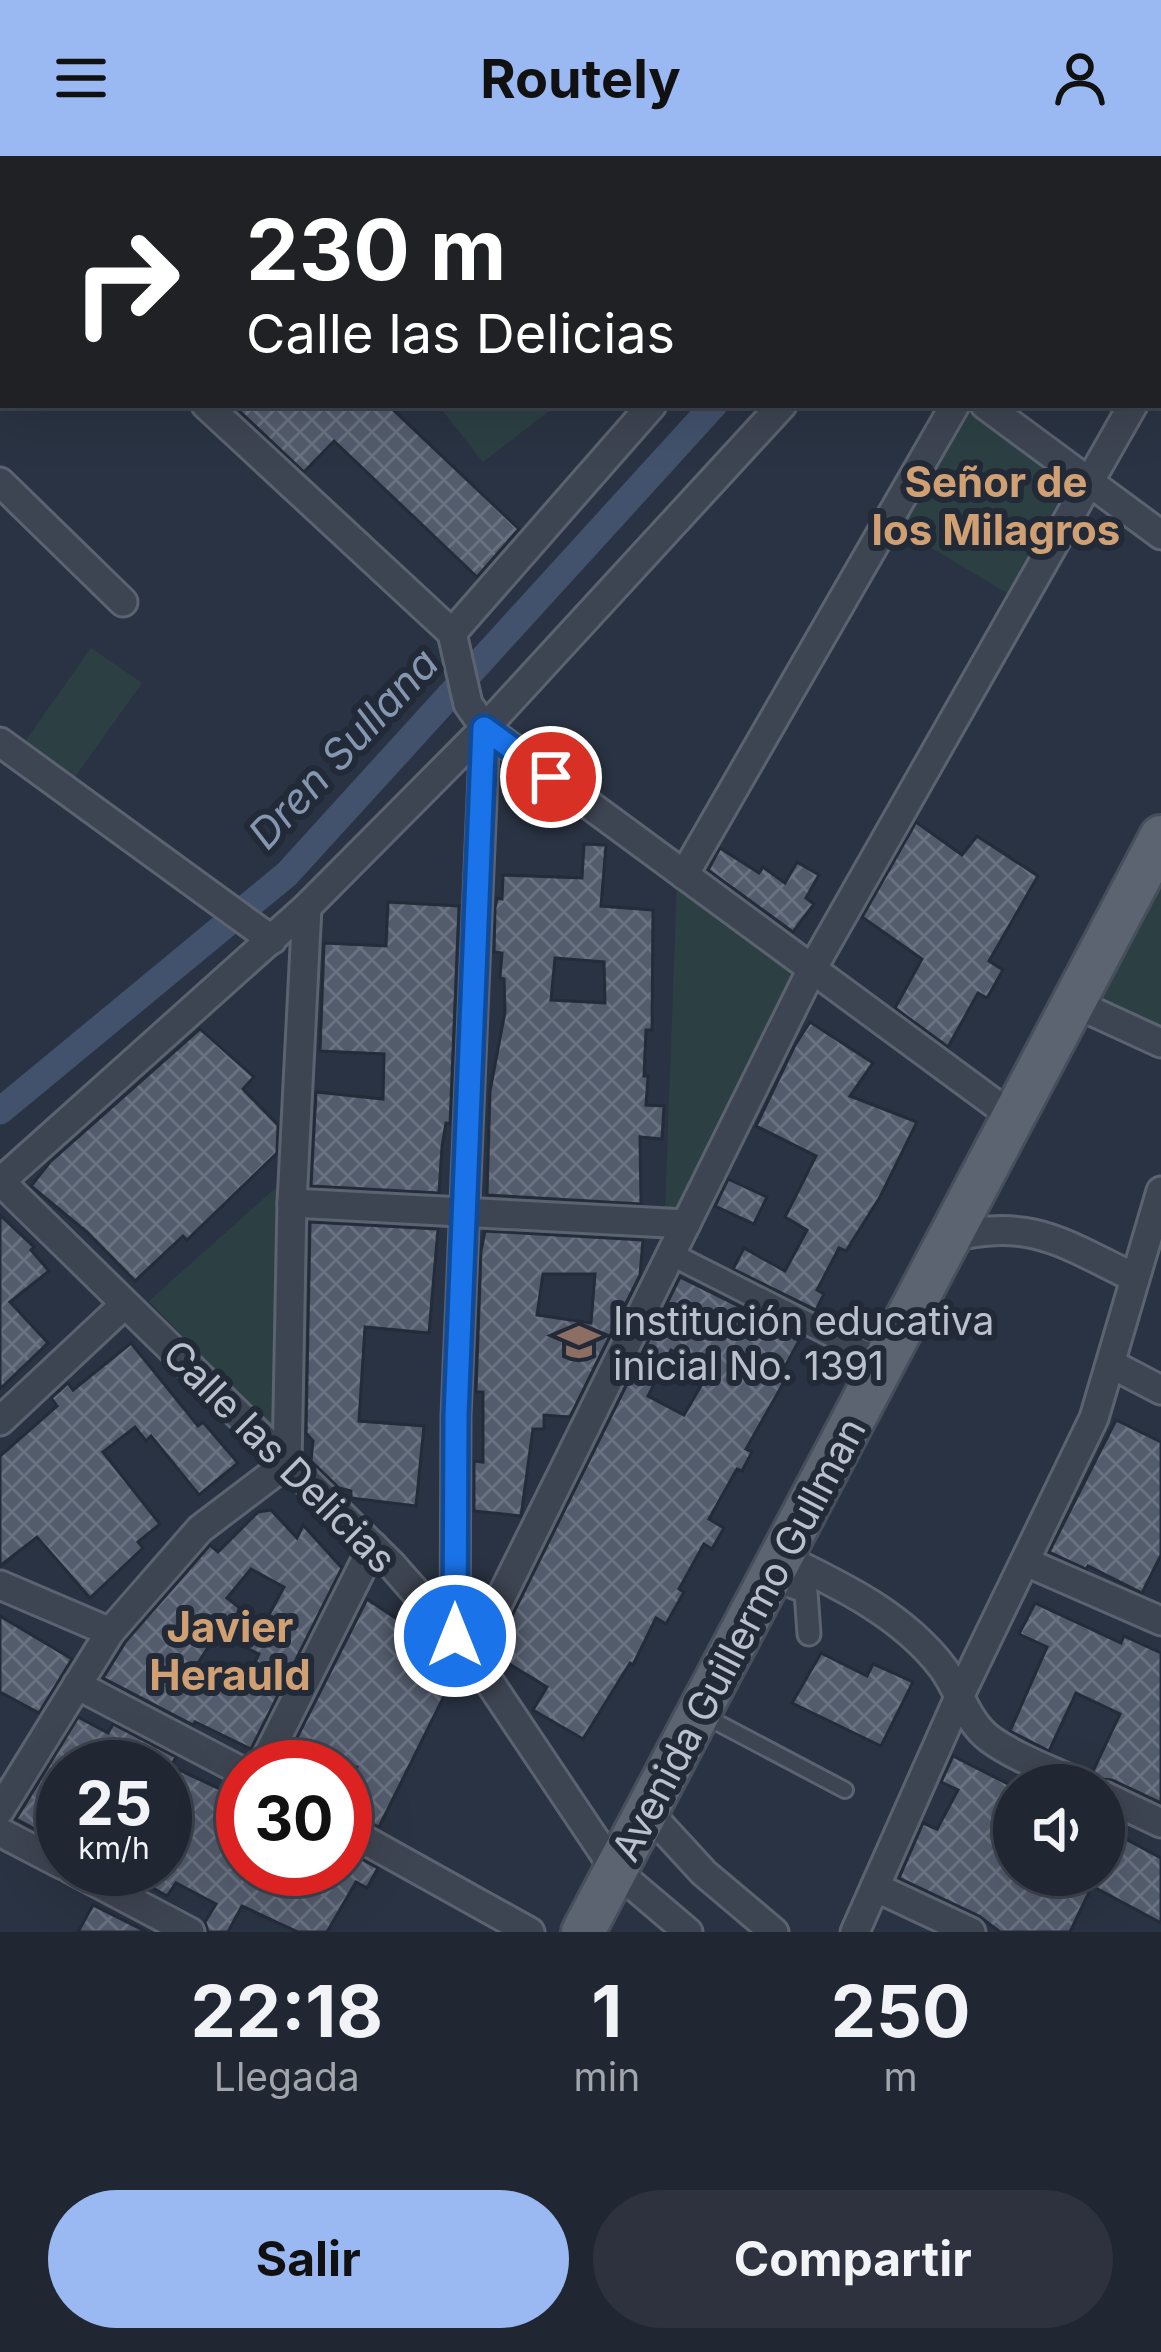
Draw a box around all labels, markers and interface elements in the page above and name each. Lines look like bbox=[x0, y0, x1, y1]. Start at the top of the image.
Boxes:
icon: menu bbox=[48, 45, 114, 111]
icon: person bbox=[1047, 45, 1113, 111]
text: Routely bbox=[480, 46, 681, 111]
text: 230 m bbox=[246, 199, 506, 300]
icon: right bbox=[48, 204, 204, 360]
text: Calle las Delicias bbox=[246, 301, 675, 366]
district label: Señor de los Milagros bbox=[872, 456, 1120, 555]
water label: Dren Sullana bbox=[237, 637, 449, 859]
pin bbox=[500, 726, 602, 828]
icon: arrive bbox=[518, 744, 584, 810]
place label: Institución educativa inicial No. 1391 bbox=[613, 1297, 994, 1389]
school or university icon: Institución educativa inicial No. 1391 bbox=[556, 1319, 602, 1365]
street label: Calle las Delicias bbox=[154, 1330, 406, 1582]
street label: Avenida Guillermo Gullman bbox=[601, 1410, 875, 1868]
position arrow bbox=[392, 1573, 518, 1699]
district label: Javier Herauld bbox=[149, 1601, 311, 1700]
speed limit sign: 30 bbox=[216, 1740, 372, 1896]
map controls bbox=[993, 1764, 1125, 1896]
button: sound bbox=[993, 1764, 1125, 1896]
text: 25 bbox=[76, 1767, 152, 1839]
text: km/h bbox=[78, 1830, 150, 1866]
text: 22:18 bbox=[190, 1967, 383, 2054]
text: 1 bbox=[591, 1967, 622, 2054]
text: 250 bbox=[831, 1967, 971, 2054]
text: Llegada bbox=[214, 2053, 360, 2100]
text: min bbox=[574, 2053, 640, 2100]
text: m bbox=[884, 2053, 918, 2100]
button: Salir bbox=[48, 2190, 569, 2328]
button: Compartir bbox=[593, 2190, 1113, 2328]

